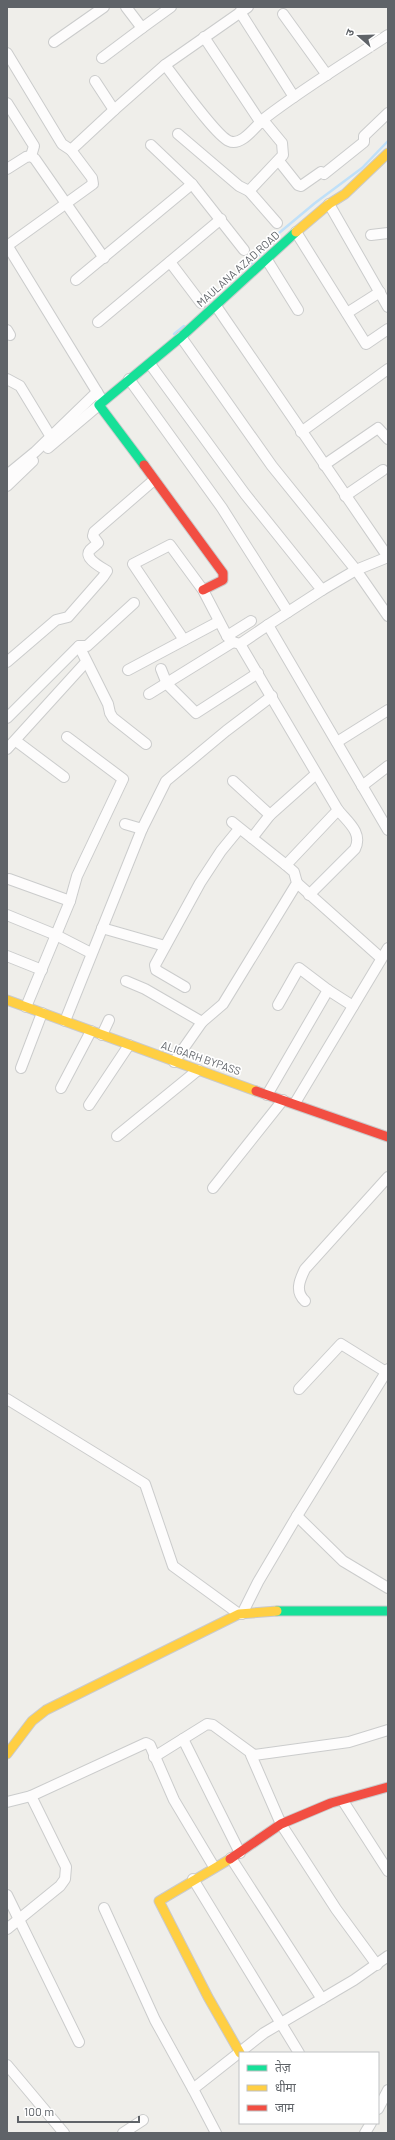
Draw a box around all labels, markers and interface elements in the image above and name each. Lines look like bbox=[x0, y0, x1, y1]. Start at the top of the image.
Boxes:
north arrow bbox=[339, 16, 379, 56]
text: उ bbox=[342, 27, 357, 38]
street label: MAULANA AZAD ROAD bbox=[194, 228, 282, 309]
street label: ALIGARH BYPASS bbox=[160, 1038, 243, 1077]
legend bbox=[239, 2052, 379, 2124]
text: तेज़ bbox=[275, 2060, 292, 2074]
text: धीमा bbox=[275, 2080, 297, 2094]
scale bar bbox=[18, 2098, 139, 2124]
text: जाम bbox=[275, 2100, 295, 2114]
text: 100 m bbox=[24, 2104, 54, 2118]

